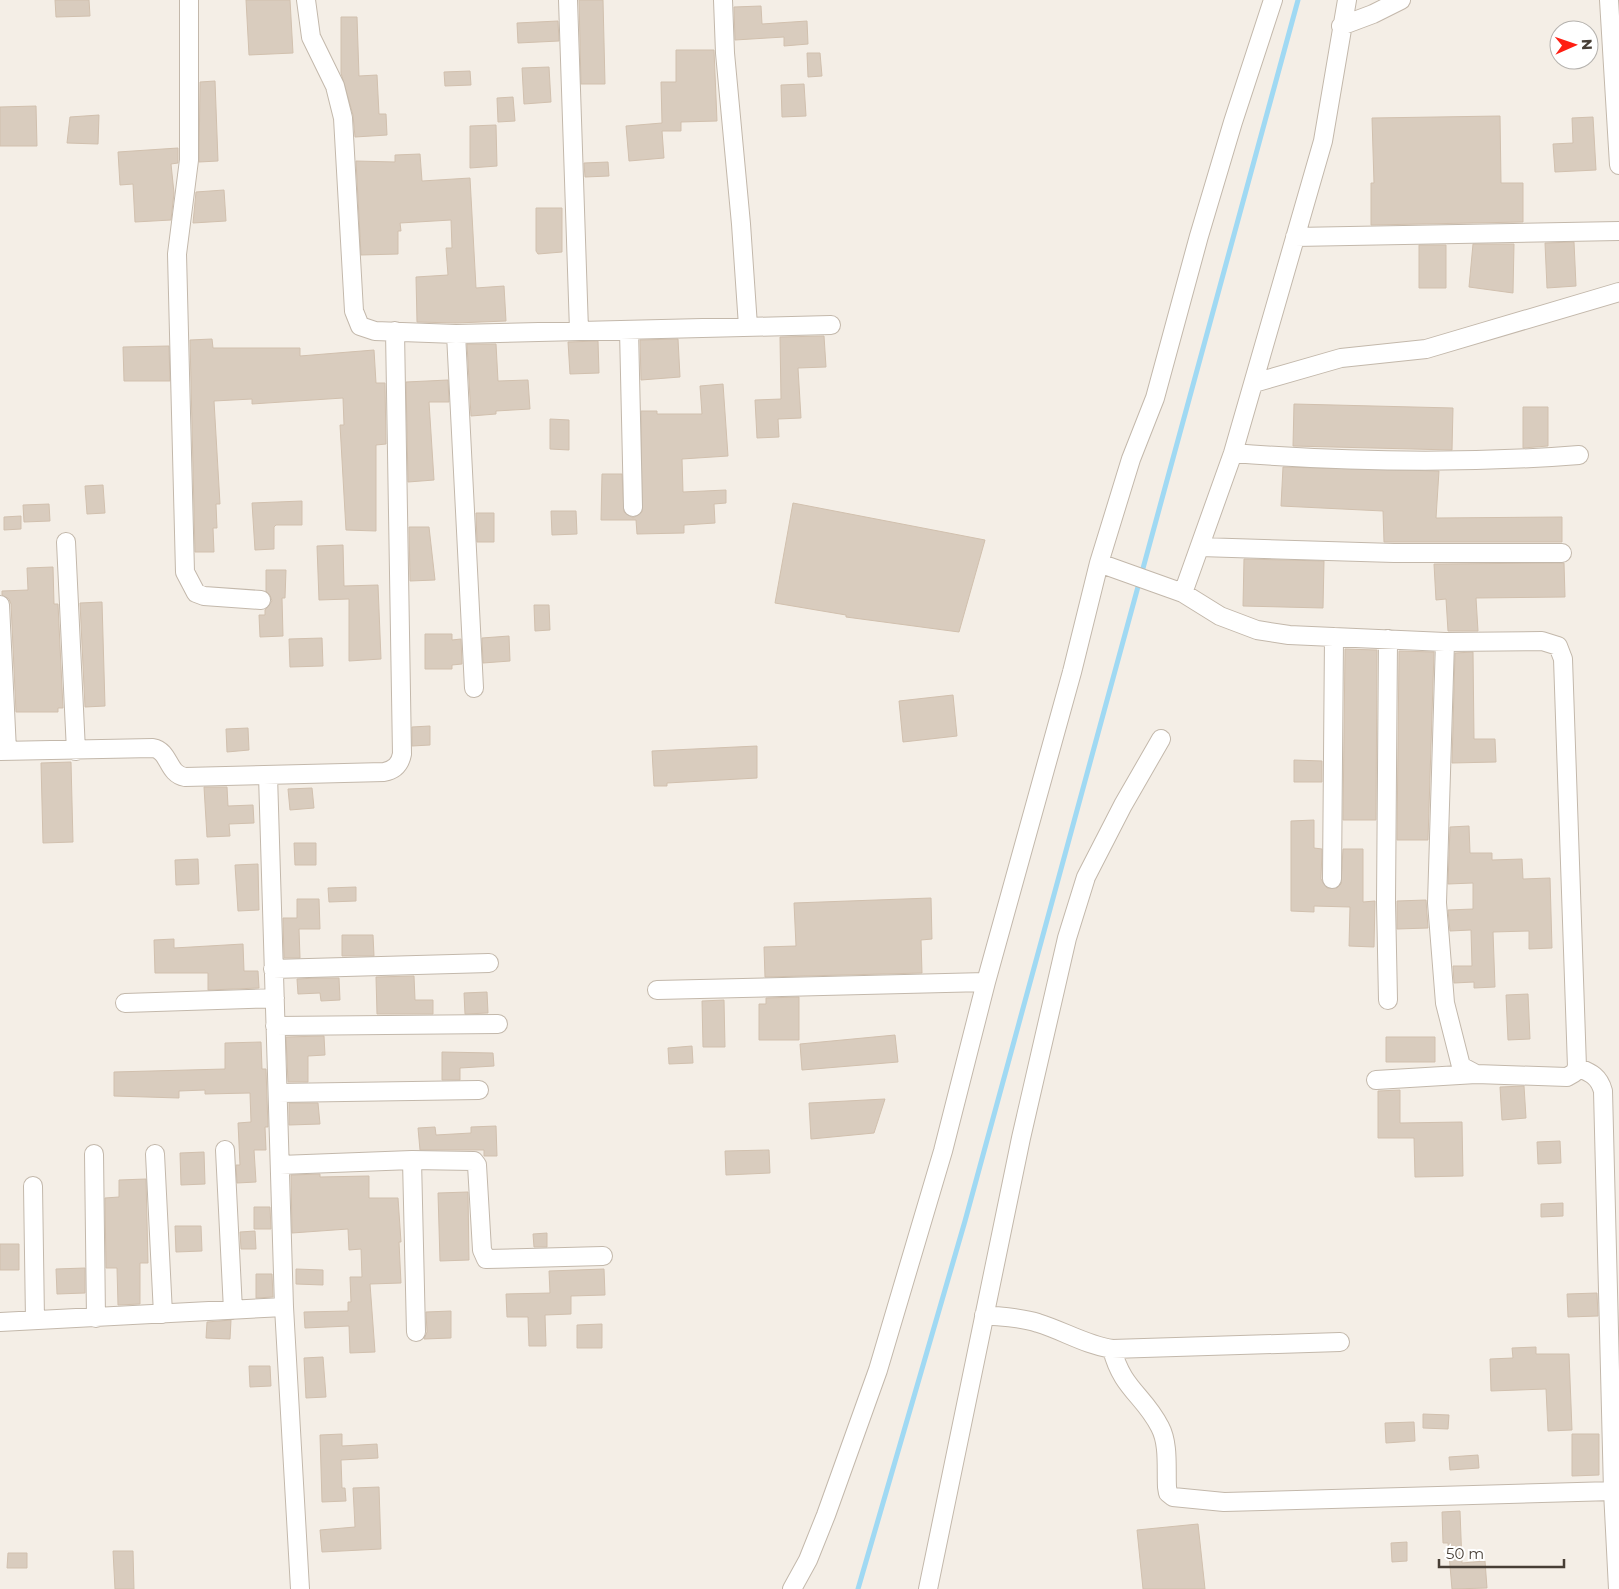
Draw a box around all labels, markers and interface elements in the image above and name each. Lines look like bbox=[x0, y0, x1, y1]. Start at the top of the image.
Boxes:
north arrow bbox=[1549, 20, 1599, 70]
text: N bbox=[1578, 39, 1596, 51]
scale bar bbox=[1439, 1536, 1564, 1568]
text: 50 m bbox=[1446, 1544, 1484, 1563]

